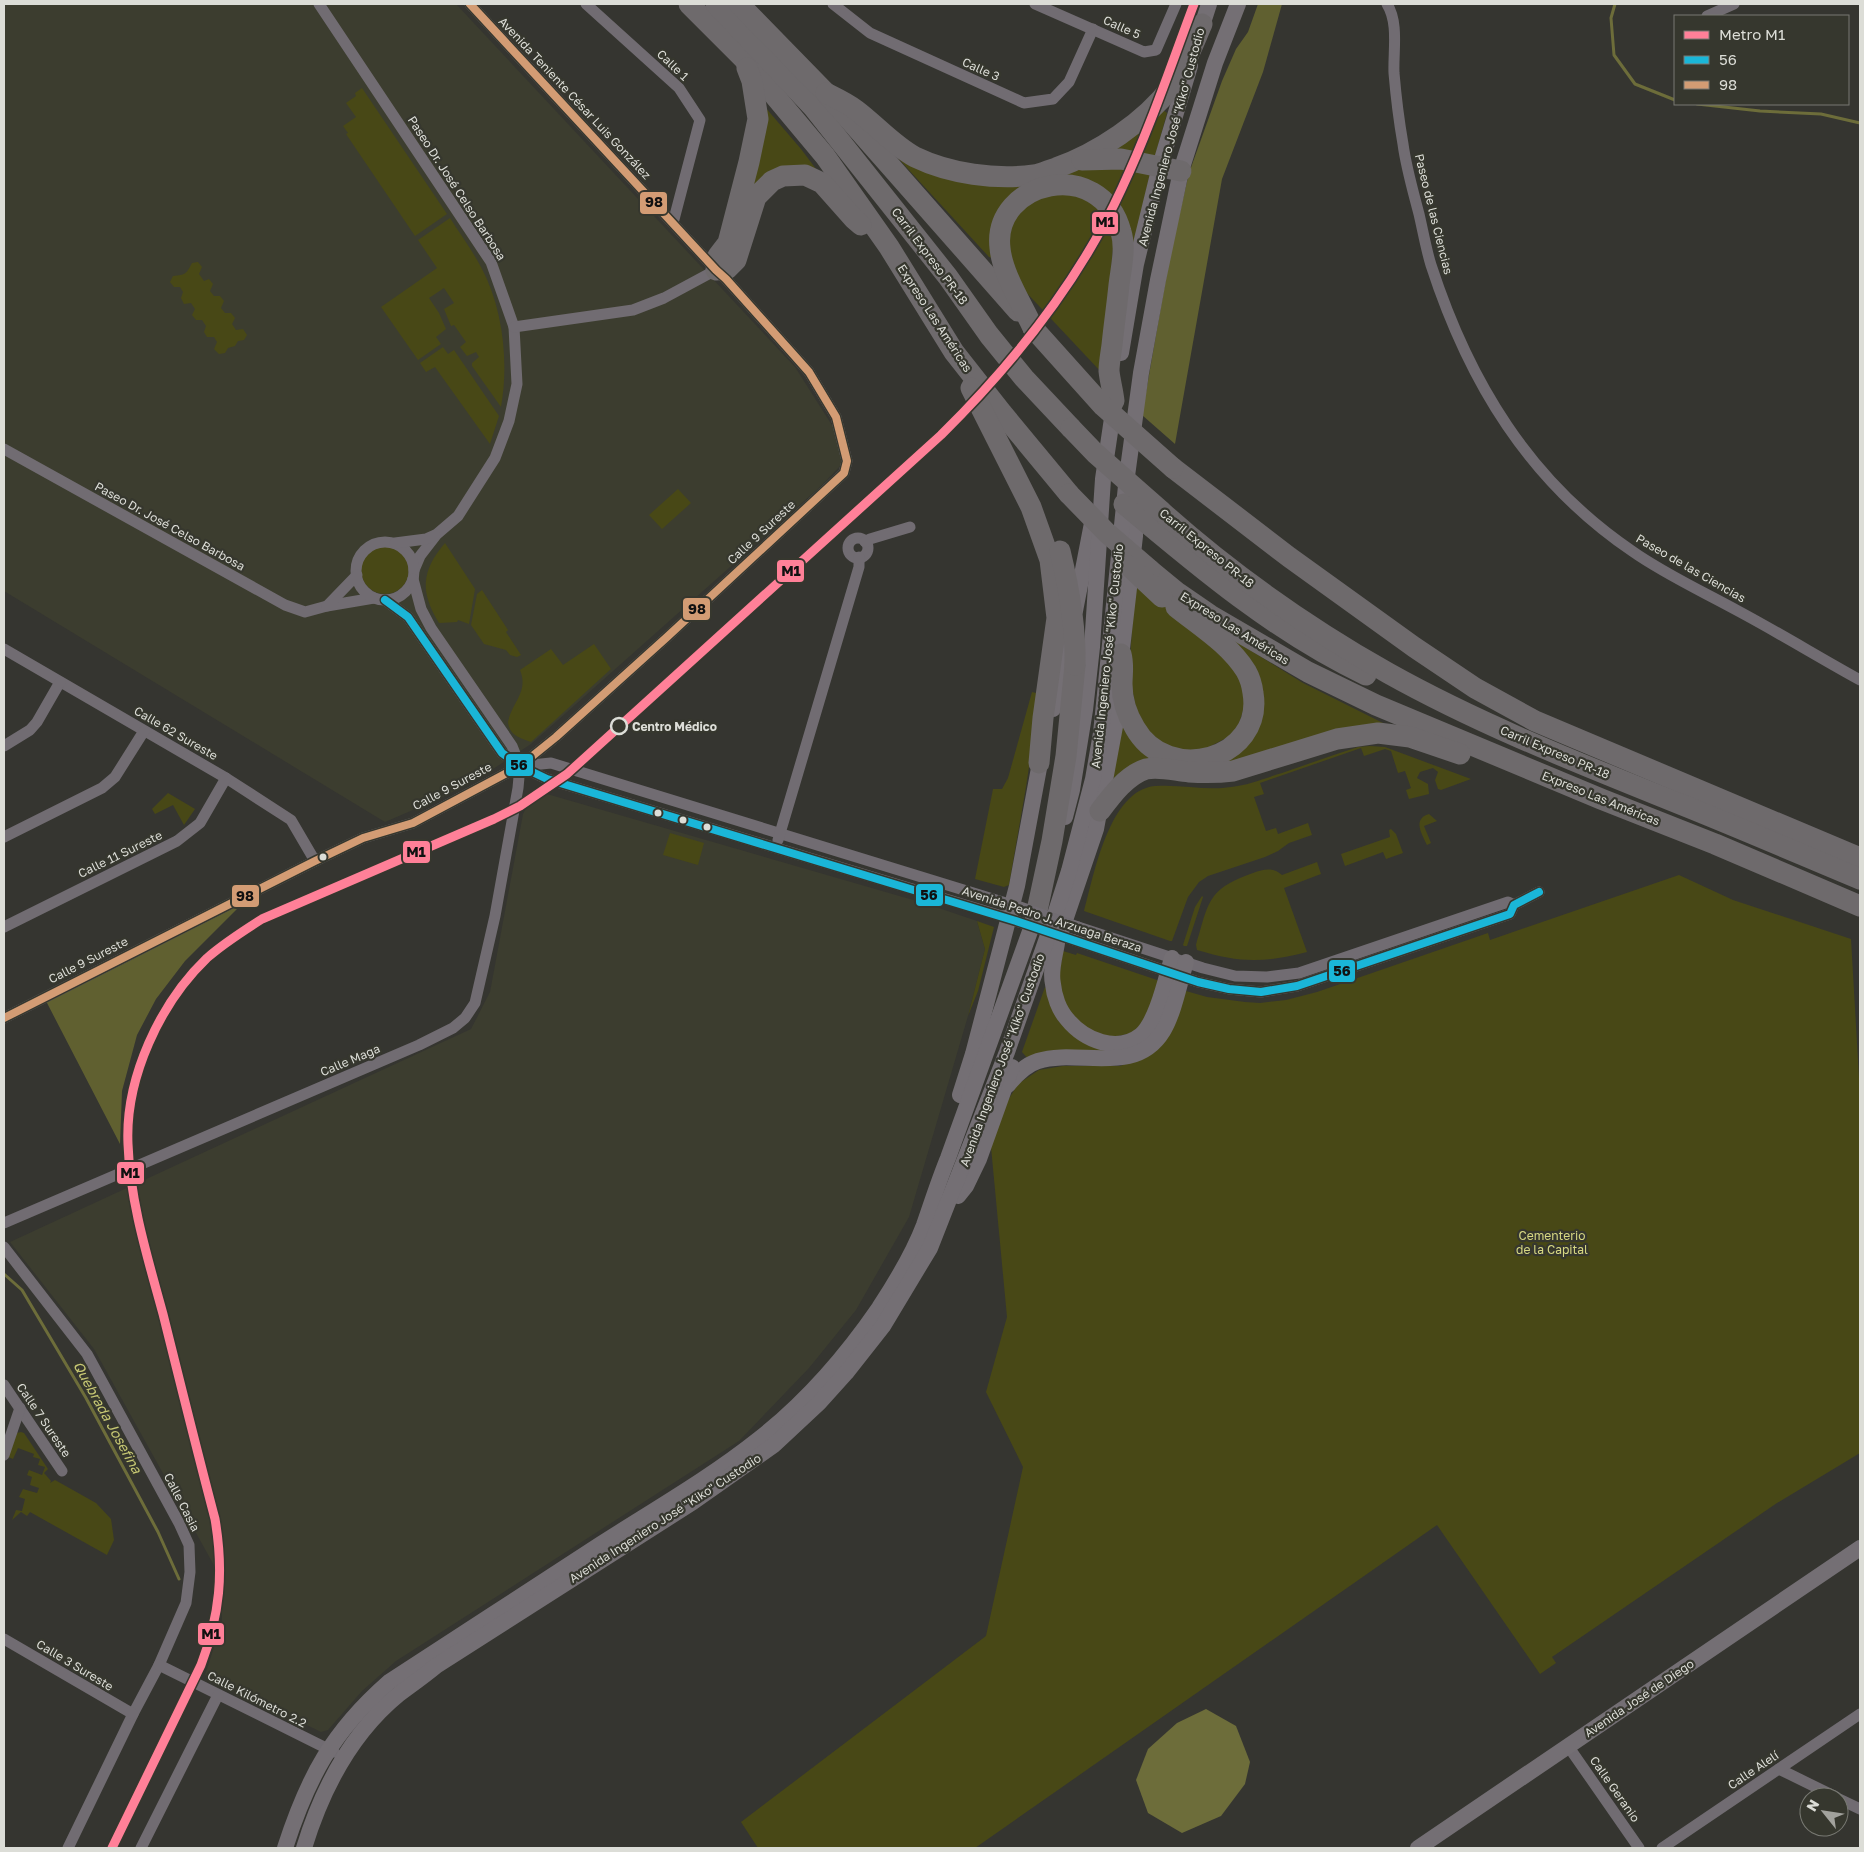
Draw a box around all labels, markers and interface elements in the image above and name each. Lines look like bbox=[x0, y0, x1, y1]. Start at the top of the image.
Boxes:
street label: Calle 5 bbox=[1101, 12, 1143, 42]
street label: Avenida Teniente César Luis González bbox=[496, 14, 654, 182]
legend bbox=[1674, 15, 1849, 105]
text: Metro M1 bbox=[1719, 25, 1785, 43]
street label: Avenida Ingeniero José "Kiko" Custodio bbox=[1135, 26, 1207, 248]
street label: Calle 1 bbox=[654, 46, 692, 84]
text: 56 bbox=[1719, 50, 1737, 68]
street label: Calle 3 bbox=[960, 54, 1002, 84]
text: 98 bbox=[1719, 75, 1737, 93]
street label: Paseo Dr. José Celso Barbosa bbox=[405, 113, 509, 263]
street label: Paseo de las Ciencias bbox=[1412, 152, 1456, 276]
line badge: 98 bbox=[639, 191, 668, 215]
text: 98 bbox=[645, 193, 663, 210]
street label: Carril Expreso PR-18 bbox=[889, 205, 971, 307]
line badge: M1 bbox=[1091, 211, 1119, 235]
text: M1 bbox=[1095, 213, 1115, 230]
street label: Expreso Las Américas bbox=[894, 261, 976, 375]
street label: Paseo Dr. José Celso Barbosa bbox=[92, 478, 248, 574]
street label: Calle 9 Sureste bbox=[724, 497, 798, 567]
street label: Carril Expreso PR-18 bbox=[1157, 505, 1257, 591]
street label: Paseo de las Ciencias bbox=[1634, 531, 1748, 605]
street label: Avenida Ingeniero José "Kiko" Custodio bbox=[1088, 543, 1126, 769]
line badge: M1 bbox=[776, 559, 805, 583]
text: M1 bbox=[781, 562, 801, 579]
street label: Expreso Las Américas bbox=[1178, 588, 1292, 668]
line badge: 98 bbox=[682, 597, 711, 621]
text: 98 bbox=[688, 600, 706, 617]
street label: Calle 62 Sureste bbox=[131, 703, 221, 763]
marker: Centro Médico bbox=[610, 717, 628, 735]
place label: Centro Médico bbox=[632, 719, 717, 734]
street label: Carril Expreso PR-18 bbox=[1498, 722, 1612, 782]
line badge: 56 bbox=[505, 753, 534, 777]
text: 56 bbox=[510, 756, 528, 773]
street label: Calle 9 Sureste bbox=[410, 759, 494, 813]
street label: Expreso Las Américas bbox=[1540, 768, 1662, 828]
unlabelled marker bbox=[653, 808, 663, 818]
unlabelled marker bbox=[678, 815, 688, 825]
unlabelled marker bbox=[702, 822, 712, 832]
street label: Calle 11 Sureste bbox=[76, 827, 165, 881]
line badge: M1 bbox=[402, 840, 431, 864]
text: M1 bbox=[406, 843, 426, 860]
unlabelled marker bbox=[318, 852, 328, 862]
line badge: 56 bbox=[915, 883, 944, 907]
street label: Avenida Pedro J. Arzuaga Beraza bbox=[960, 883, 1144, 955]
line badge: 98 bbox=[231, 884, 260, 908]
text: 56 bbox=[920, 886, 938, 903]
text: 98 bbox=[236, 887, 254, 904]
street label: Calle 9 Sureste bbox=[46, 933, 130, 987]
street label: Avenida Ingeniero José "Kiko" Custodio bbox=[956, 951, 1048, 1169]
line badge: 56 bbox=[1328, 959, 1356, 983]
text: 56 bbox=[1333, 962, 1351, 979]
street label: Calle Maga bbox=[318, 1041, 382, 1079]
line badge: M1 bbox=[116, 1161, 145, 1185]
text: M1 bbox=[120, 1164, 140, 1181]
park label: Cementerio de la Capital bbox=[1516, 1228, 1588, 1257]
water label: Quebrada Josefina bbox=[70, 1358, 146, 1477]
street label: Calle 7 Sureste bbox=[14, 1380, 74, 1460]
street label: Avenida Ingeniero José "Kiko" Custodio bbox=[566, 1450, 764, 1586]
street label: Calle Casia bbox=[161, 1470, 203, 1534]
line badge: M1 bbox=[197, 1622, 225, 1646]
text: M1 bbox=[201, 1625, 221, 1642]
street label: Calle 3 Sureste bbox=[34, 1636, 116, 1694]
street label: Avenida José de Diego bbox=[1581, 1656, 1697, 1740]
street label: Calle Kilómetro 2.2 bbox=[205, 1667, 309, 1731]
street label: Calle Alelí bbox=[1725, 1747, 1782, 1792]
street label: Calle Geranio bbox=[1587, 1753, 1643, 1825]
north arrow bbox=[1799, 1787, 1849, 1837]
text: N bbox=[1802, 1796, 1822, 1814]

